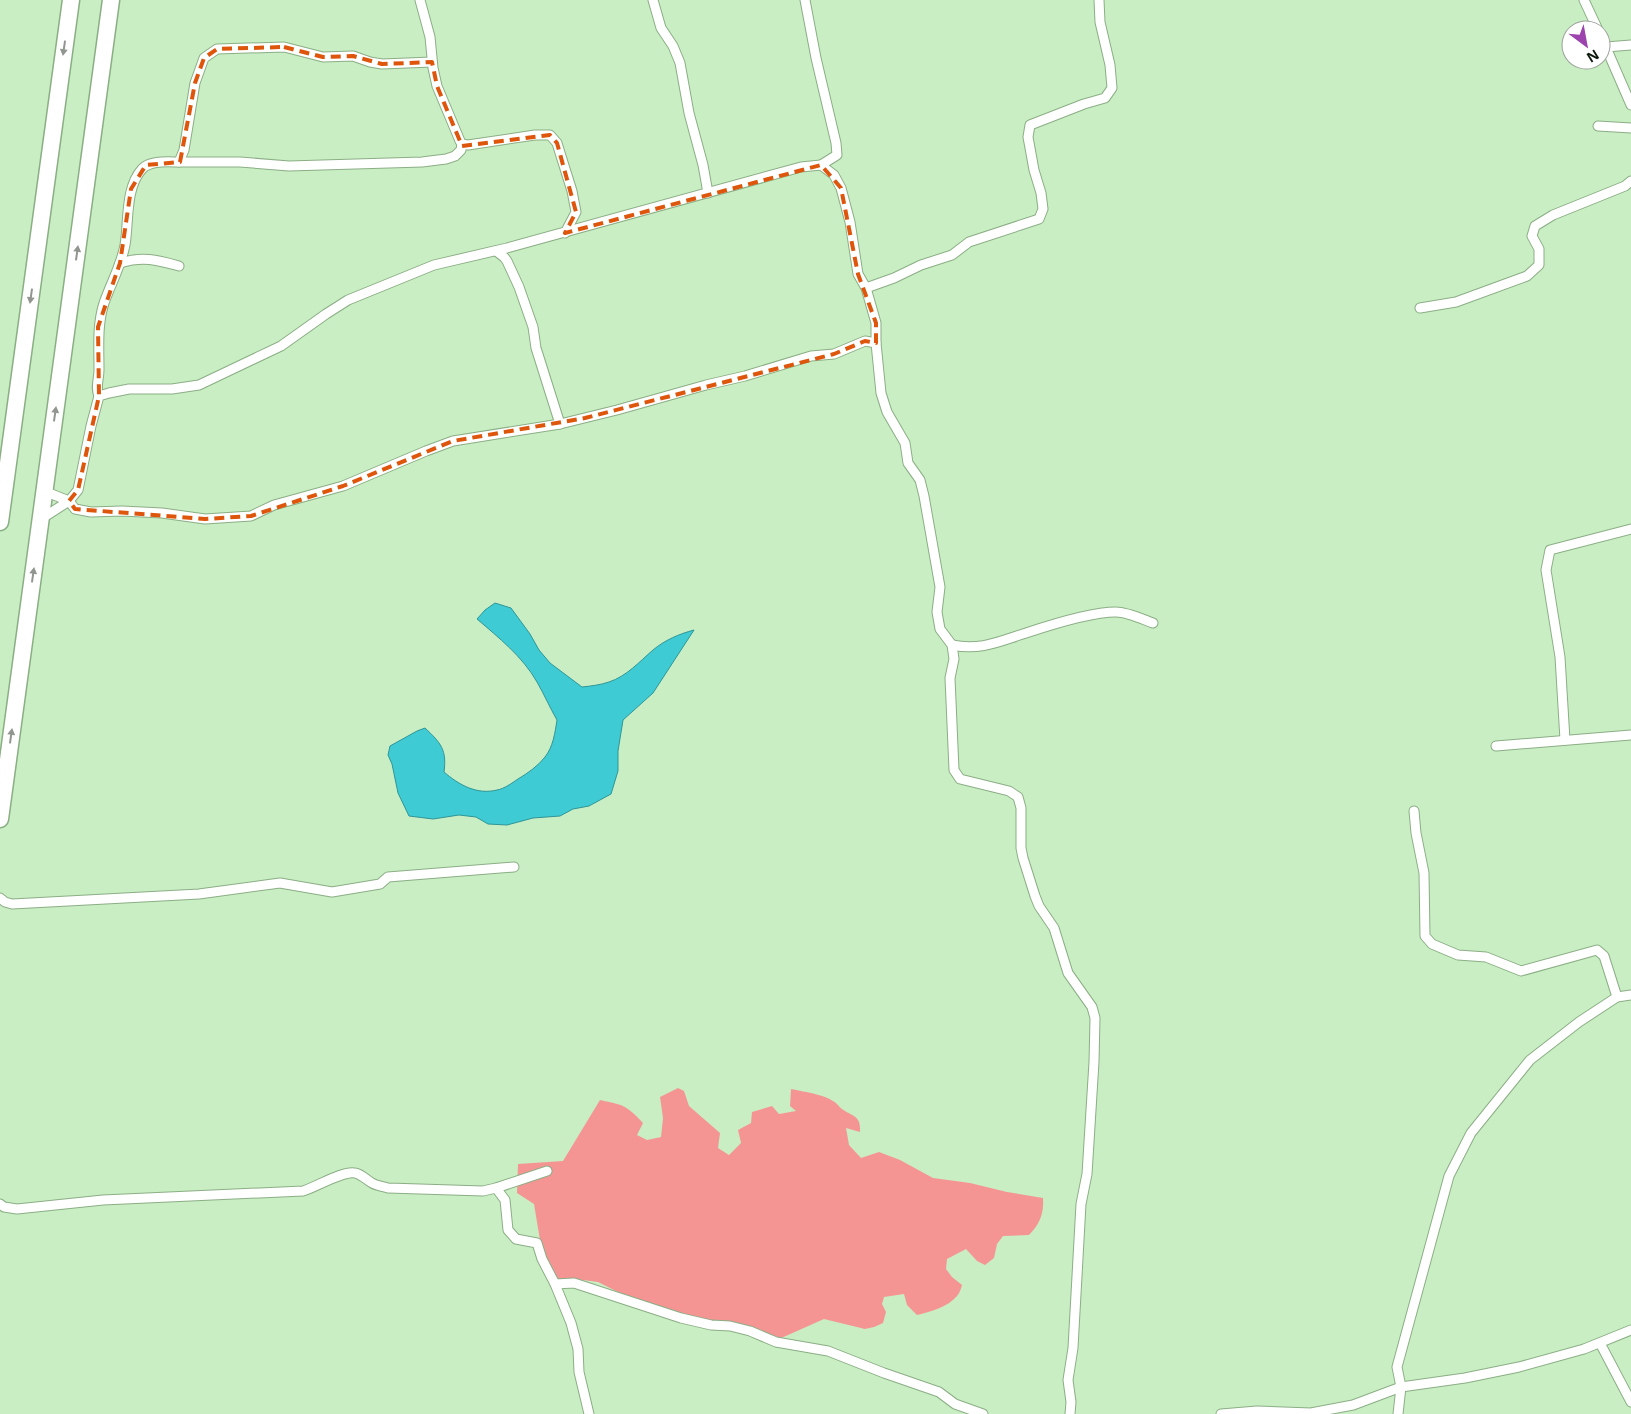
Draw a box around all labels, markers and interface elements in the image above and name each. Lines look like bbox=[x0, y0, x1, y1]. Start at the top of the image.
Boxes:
north arrow bbox=[1561, 20, 1611, 70]
one-way arrow bbox=[60, 41, 68, 57]
text: N bbox=[1583, 45, 1603, 68]
one-way arrow bbox=[73, 244, 81, 260]
one-way arrow bbox=[27, 288, 35, 304]
one-way arrow bbox=[51, 406, 59, 422]
one-way arrow bbox=[29, 567, 37, 583]
one-way arrow bbox=[7, 728, 15, 744]

